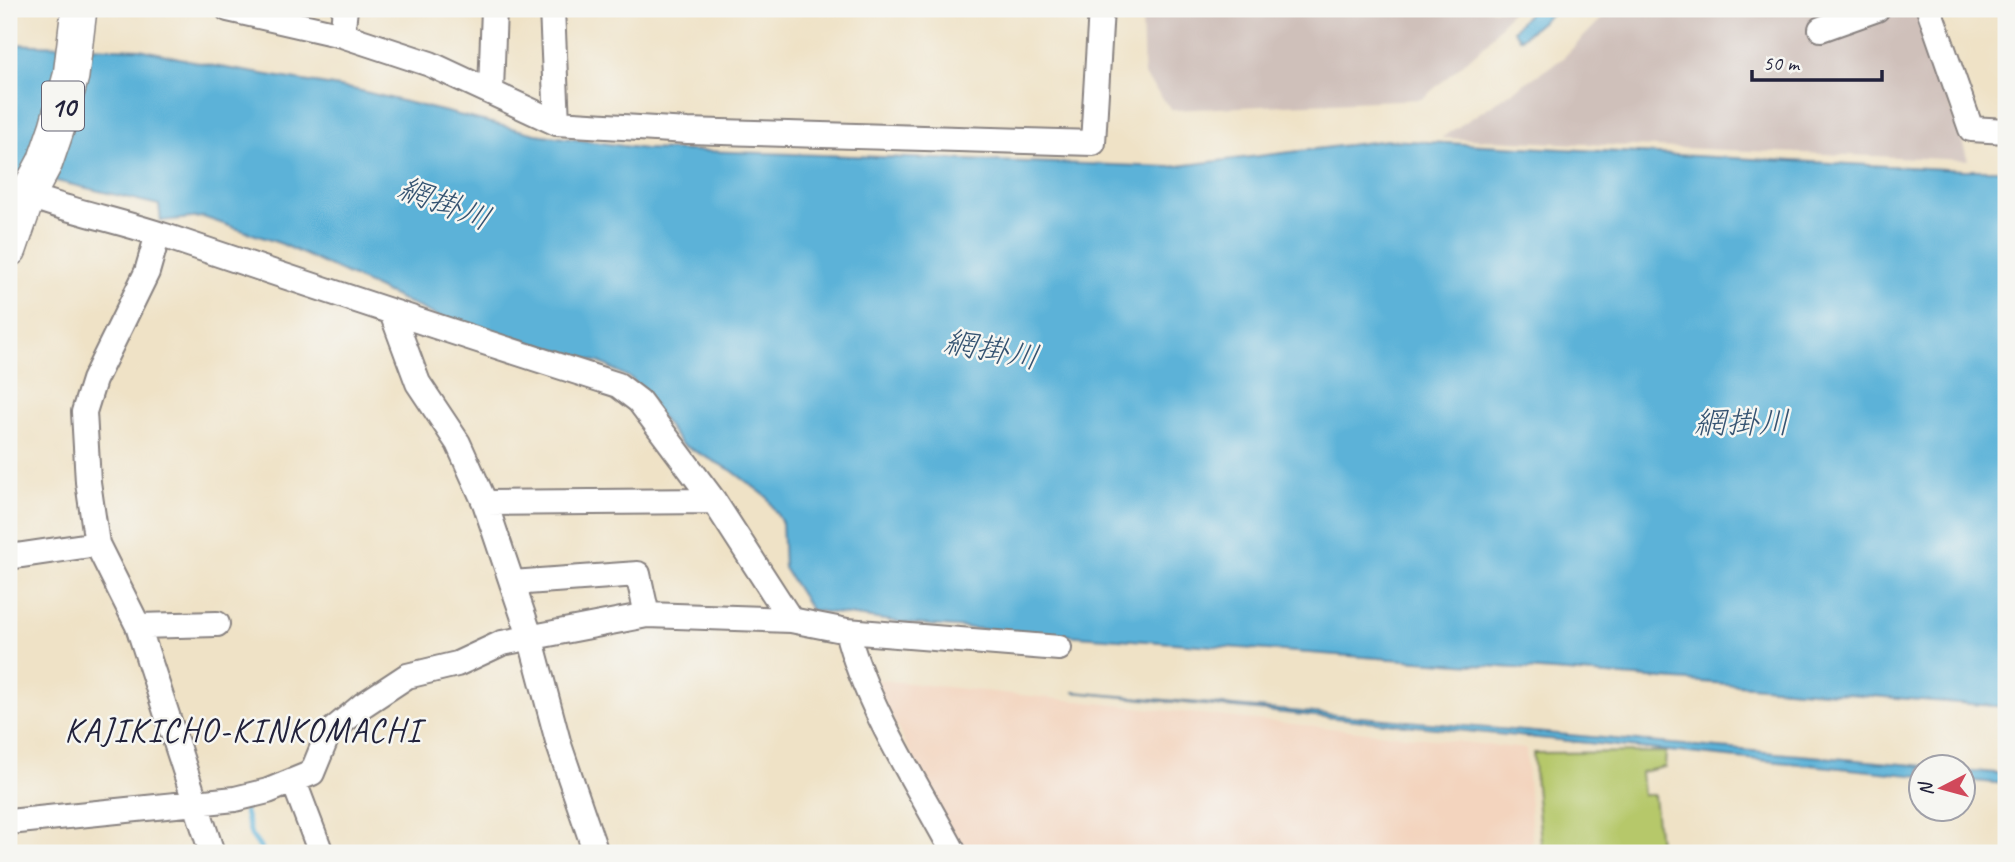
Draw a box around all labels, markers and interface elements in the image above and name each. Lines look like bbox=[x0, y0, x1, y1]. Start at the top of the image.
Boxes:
scale bar bbox=[1752, 38, 1882, 82]
text: 50 m bbox=[1763, 50, 1801, 76]
road number: 10 bbox=[42, 82, 84, 130]
water label: 網掛川 bbox=[393, 167, 497, 240]
water label: 網掛川 bbox=[941, 320, 1043, 379]
water label: 網掛川 bbox=[1694, 402, 1790, 443]
district label: KAJIKICHO-KINKOMACHI bbox=[64, 709, 426, 751]
north arrow bbox=[1906, 754, 1976, 824]
text: N bbox=[1913, 779, 1939, 797]

